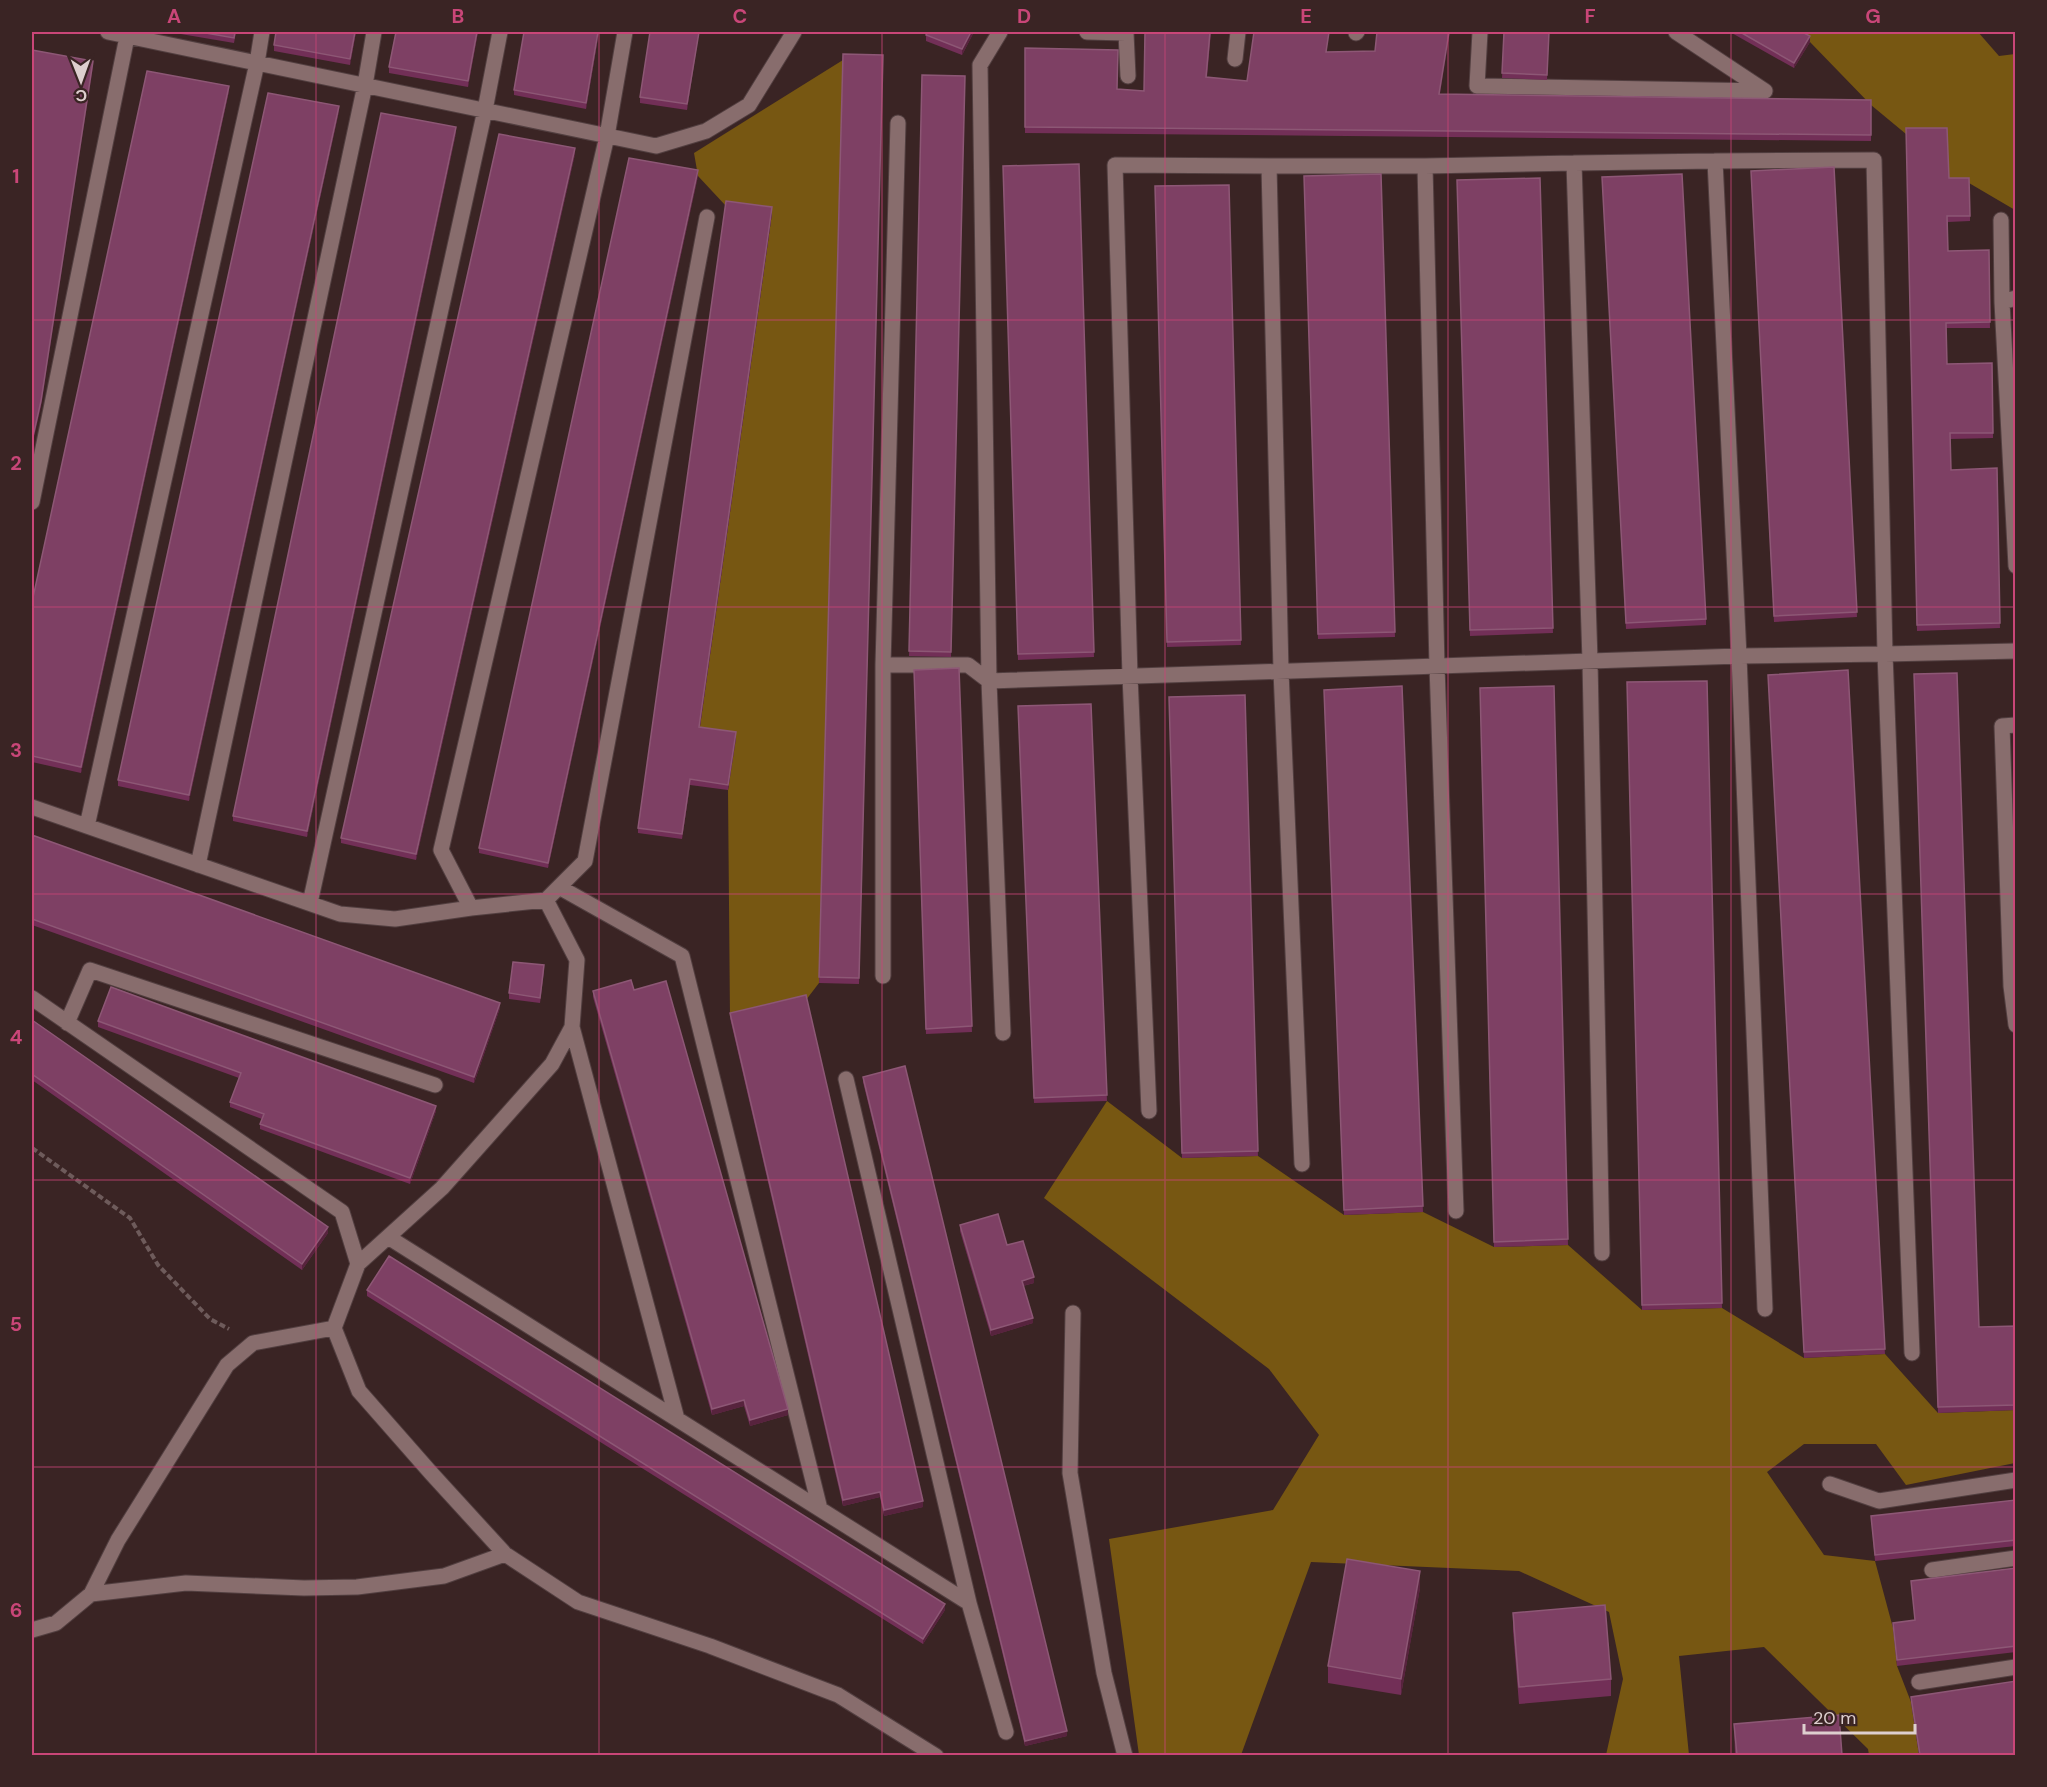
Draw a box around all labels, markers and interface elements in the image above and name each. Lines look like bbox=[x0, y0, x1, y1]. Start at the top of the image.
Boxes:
text: A bbox=[167, 3, 181, 29]
text: B bbox=[452, 3, 464, 29]
text: C bbox=[733, 3, 747, 29]
text: D bbox=[1017, 3, 1031, 29]
text: E bbox=[1300, 3, 1312, 29]
text: F bbox=[1584, 3, 1596, 29]
text: G bbox=[1865, 3, 1881, 29]
north arrow bbox=[51, 51, 111, 111]
text: С bbox=[75, 85, 87, 106]
text: 1 bbox=[12, 163, 20, 189]
text: 2 bbox=[10, 450, 22, 476]
text: 3 bbox=[10, 737, 22, 763]
text: 4 bbox=[10, 1024, 23, 1050]
text: 5 bbox=[10, 1311, 22, 1337]
text: 6 bbox=[10, 1597, 22, 1623]
scale bar bbox=[1804, 1697, 1915, 1735]
text: 20 m bbox=[1813, 1706, 1856, 1730]

